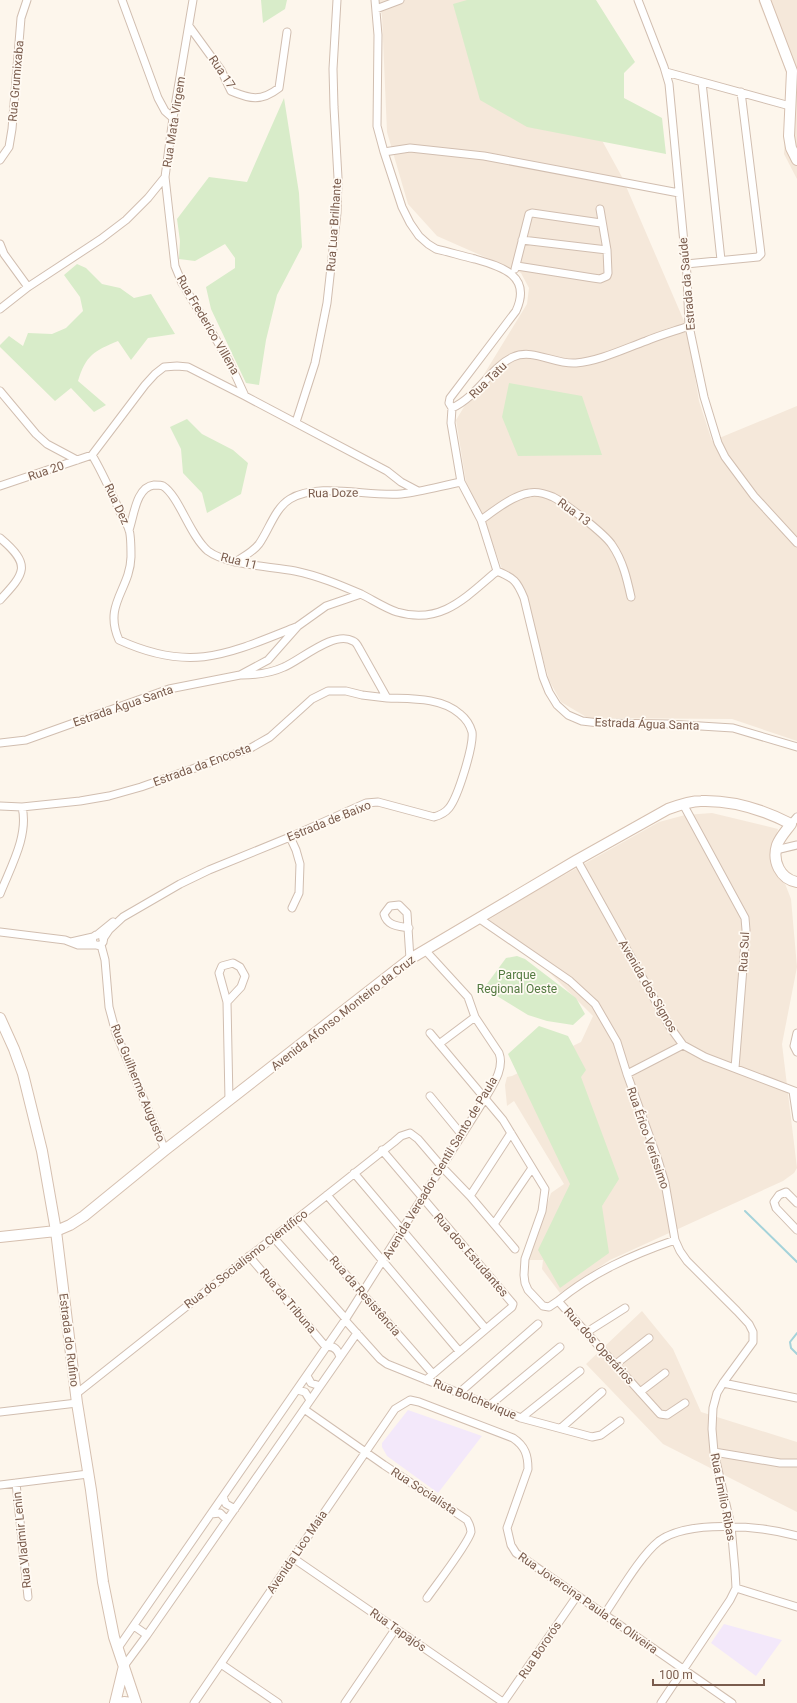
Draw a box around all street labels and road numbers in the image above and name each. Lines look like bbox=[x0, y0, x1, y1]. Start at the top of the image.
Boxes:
street label: Rua Grumixaba bbox=[5, 40, 27, 122]
street label: Rua 17 bbox=[206, 53, 238, 91]
street label: Rua Mata Virgem bbox=[160, 75, 188, 169]
street label: Rua Lua Brilhante bbox=[324, 178, 344, 272]
street label: Estrada da Saúde bbox=[676, 237, 698, 331]
street label: Rua Frederico Villena bbox=[174, 273, 242, 377]
street label: Rua Tatu bbox=[466, 359, 510, 401]
street label: Rua 20 bbox=[26, 458, 66, 484]
street label: Rua Dez bbox=[101, 481, 133, 527]
street label: Rua Doze bbox=[308, 486, 358, 500]
street label: Rua 13 bbox=[555, 495, 593, 529]
street label: Rua 11 bbox=[219, 550, 259, 572]
street label: Estrada Água Santa bbox=[71, 681, 175, 730]
street label: Estrada Água Santa bbox=[594, 714, 700, 733]
street label: Estrada da Encosta bbox=[151, 741, 253, 789]
street label: Estrada de Baixo bbox=[285, 798, 373, 844]
street label: Rua Sul bbox=[736, 932, 752, 972]
street label: Avenida dos Signos bbox=[616, 937, 680, 1035]
street label: Avenida Afonso Monteiro da Cruz bbox=[268, 952, 418, 1073]
street label: Rua Guilherme Augusto bbox=[108, 1022, 168, 1144]
street label: Avenida Vereador Gentil Santo de Paula bbox=[380, 1074, 500, 1262]
street label: Rua Érico Veríssimo bbox=[624, 1085, 673, 1191]
street label: Rua do Socialismo Científico bbox=[182, 1206, 311, 1311]
street label: Rua dos Estudantes bbox=[431, 1210, 511, 1300]
street label: Rua da Resistência bbox=[326, 1253, 404, 1339]
street label: Rua da Tribuna bbox=[257, 1266, 319, 1336]
street label: Estrada do Rufino bbox=[56, 1292, 82, 1388]
street label: Rua dos Operários bbox=[561, 1305, 637, 1387]
street label: Rua Bolchevique bbox=[431, 1376, 519, 1422]
street label: Rua Emílio Ribas bbox=[708, 1452, 738, 1542]
street label: Rua Socialista bbox=[388, 1465, 460, 1517]
street label: Rua Vladmir Lenin bbox=[10, 1491, 34, 1589]
street label: Avenida Lico Maia bbox=[264, 1508, 330, 1596]
street label: Rua Jovercina Paula de Oliveira bbox=[516, 1549, 660, 1657]
street label: Rua Tapajós bbox=[367, 1605, 429, 1655]
street label: Rua Bororós bbox=[516, 1619, 564, 1681]

